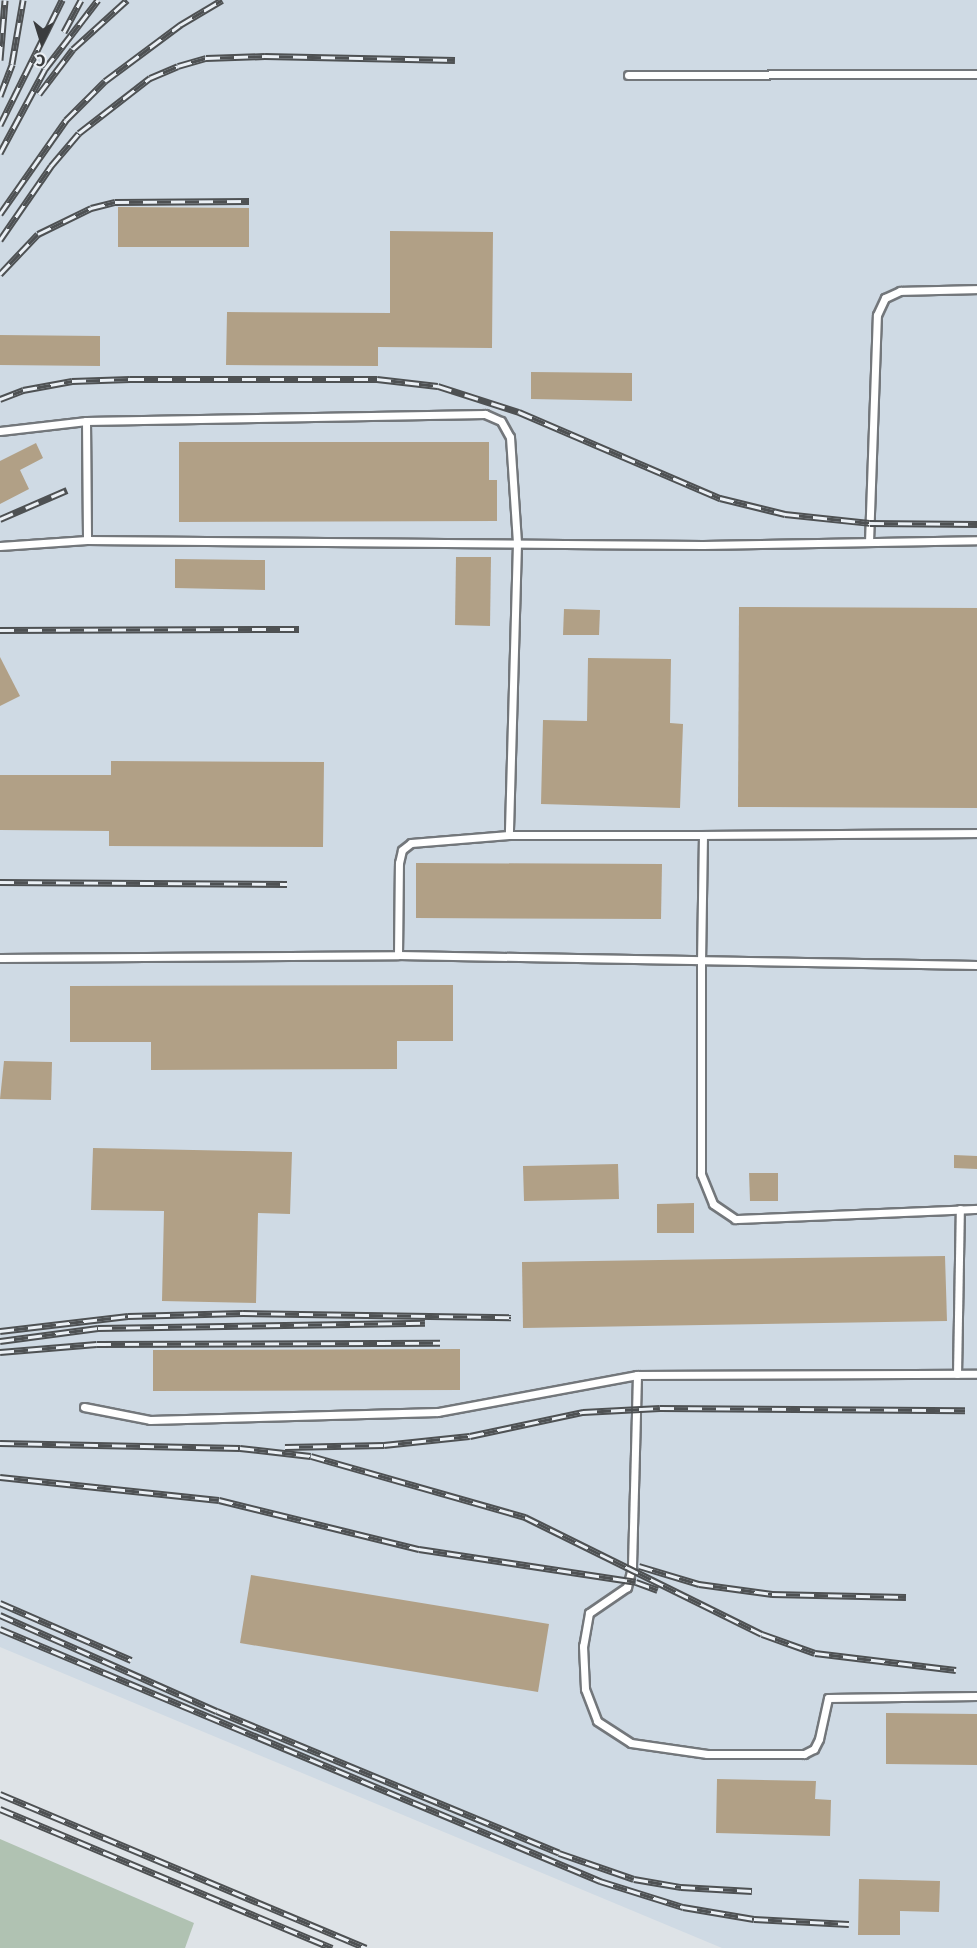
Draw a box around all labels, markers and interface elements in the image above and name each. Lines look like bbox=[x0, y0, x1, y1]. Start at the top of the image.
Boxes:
north arrow bbox=[12, 12, 72, 72]
text: С bbox=[35, 51, 46, 70]

